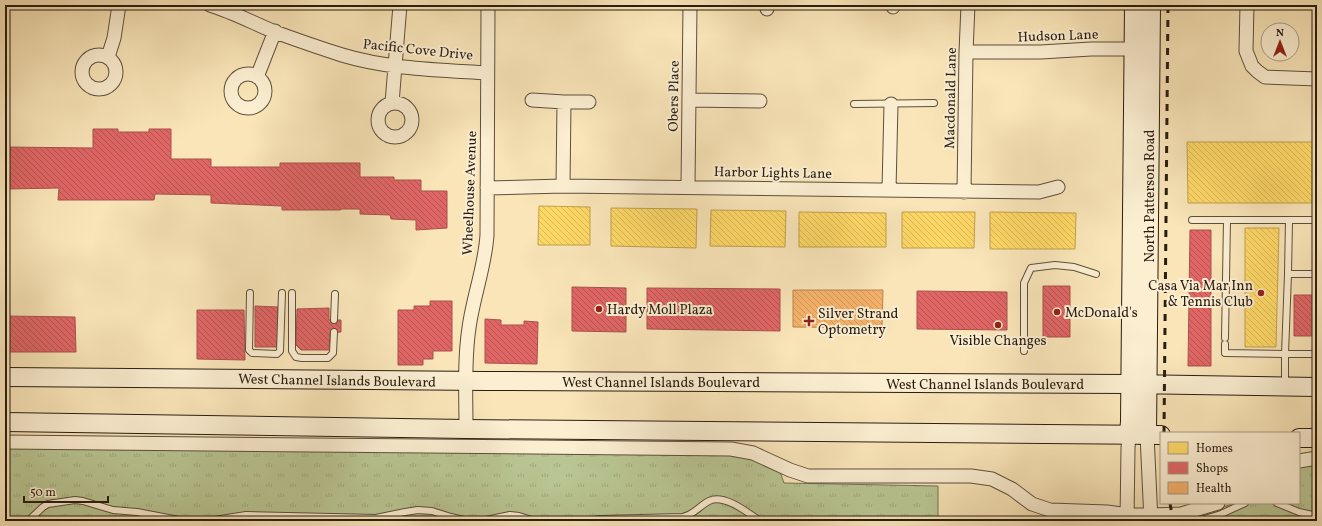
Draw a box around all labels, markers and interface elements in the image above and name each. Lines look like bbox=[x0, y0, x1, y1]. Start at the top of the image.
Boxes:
north arrow bbox=[1260, 22, 1300, 62]
street label: Hudson Lane bbox=[1017, 26, 1099, 47]
text: N bbox=[1276, 26, 1284, 41]
street label: Pacific Cove Drive bbox=[362, 35, 474, 66]
street label: Macdonald Lane bbox=[941, 47, 962, 149]
street label: Obers Place bbox=[664, 60, 685, 132]
street label: North Patterson Road bbox=[1141, 129, 1160, 262]
street label: Wheelhouse Avenue bbox=[459, 130, 482, 256]
street label: Harbor Lights Lane bbox=[714, 163, 833, 184]
place label: Casa Via Mar Inn & Tennis Club bbox=[1148, 277, 1253, 312]
marker: Casa Via Mar Inn & Tennis Club bbox=[1256, 288, 1266, 298]
place label: Hardy Moll Plaza bbox=[607, 301, 713, 320]
marker: Hardy Moll Plaza bbox=[594, 304, 604, 314]
place label: McDonald's bbox=[1065, 304, 1138, 323]
place label: Silver Strand Optometry bbox=[818, 305, 899, 340]
marker: McDonald's bbox=[1052, 307, 1062, 317]
marker: Silver Strand Optometry bbox=[803, 315, 815, 327]
marker: Visible Changes bbox=[993, 320, 1003, 330]
place label: Visible Changes bbox=[949, 332, 1047, 351]
street label: West Channel Islands Boulevard bbox=[238, 370, 436, 393]
street label: West Channel Islands Boulevard bbox=[562, 374, 760, 393]
street label: West Channel Islands Boulevard bbox=[886, 376, 1084, 395]
legend bbox=[1160, 432, 1300, 504]
text: Homes bbox=[1196, 441, 1233, 457]
text: Shops bbox=[1196, 461, 1228, 477]
scale bar bbox=[24, 478, 108, 504]
text: Health bbox=[1196, 481, 1232, 497]
text: 50 m bbox=[30, 485, 56, 501]

